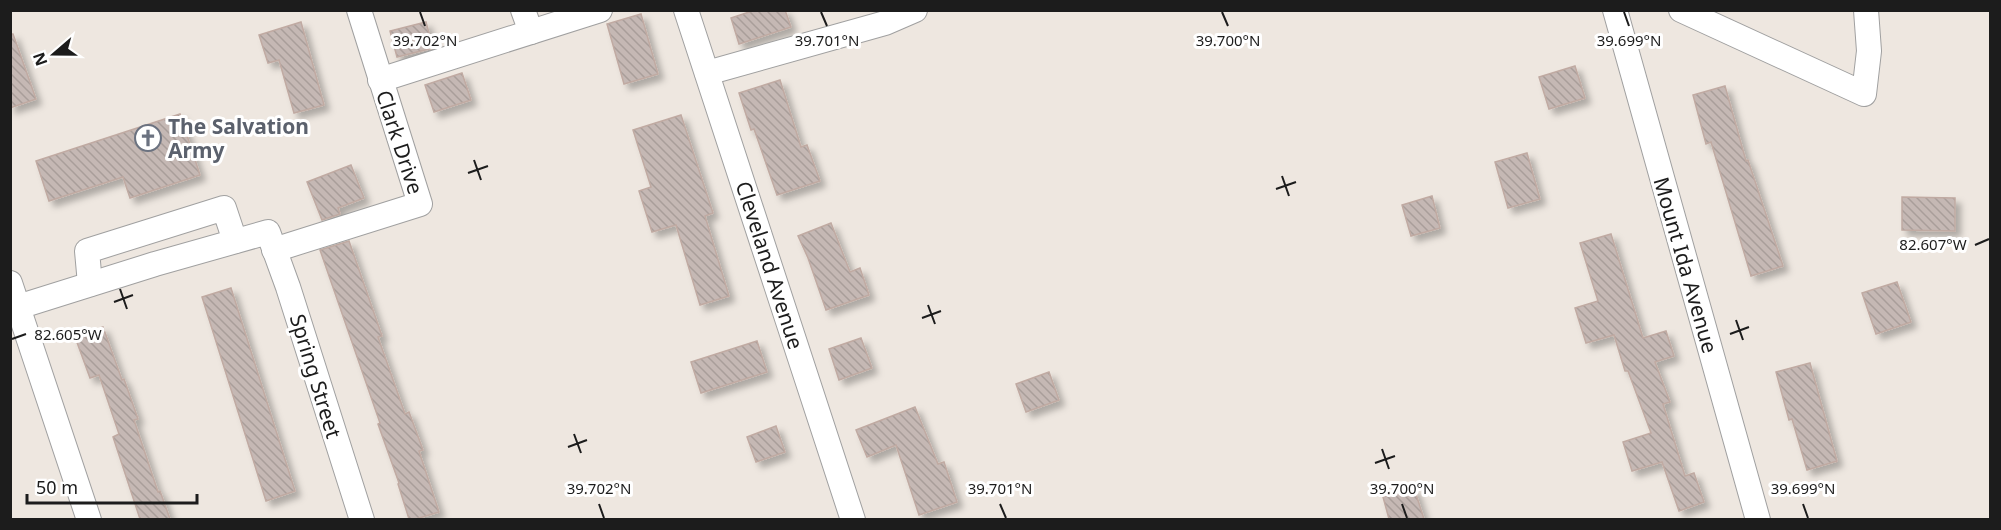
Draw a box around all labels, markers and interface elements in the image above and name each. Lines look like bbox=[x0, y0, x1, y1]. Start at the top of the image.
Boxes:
north arrow bbox=[24, 24, 84, 84]
text: 39.702°N bbox=[393, 30, 457, 50]
text: 39.701°N bbox=[795, 30, 859, 50]
text: 39.700°N bbox=[1196, 30, 1260, 50]
text: 39.699°N bbox=[1597, 30, 1661, 50]
text: N bbox=[27, 49, 52, 69]
street label: Clark Drive bbox=[370, 86, 430, 198]
place label: The Salvation Army bbox=[168, 112, 309, 164]
church icon: The Salvation Army bbox=[133, 123, 163, 153]
street label: Mount Ida Avenue bbox=[1647, 174, 1725, 356]
street label: Cleveland Avenue bbox=[730, 177, 810, 353]
text: 82.607°W bbox=[1899, 234, 1967, 254]
street label: Spring Street bbox=[284, 310, 348, 442]
text: 82.605°W bbox=[34, 324, 102, 344]
scale bar bbox=[27, 467, 196, 505]
text: 50 m bbox=[36, 475, 78, 499]
text: 39.702°N bbox=[567, 478, 631, 498]
text: 39.701°N bbox=[968, 478, 1032, 498]
text: 39.700°N bbox=[1370, 478, 1434, 498]
text: 39.699°N bbox=[1771, 478, 1835, 498]

